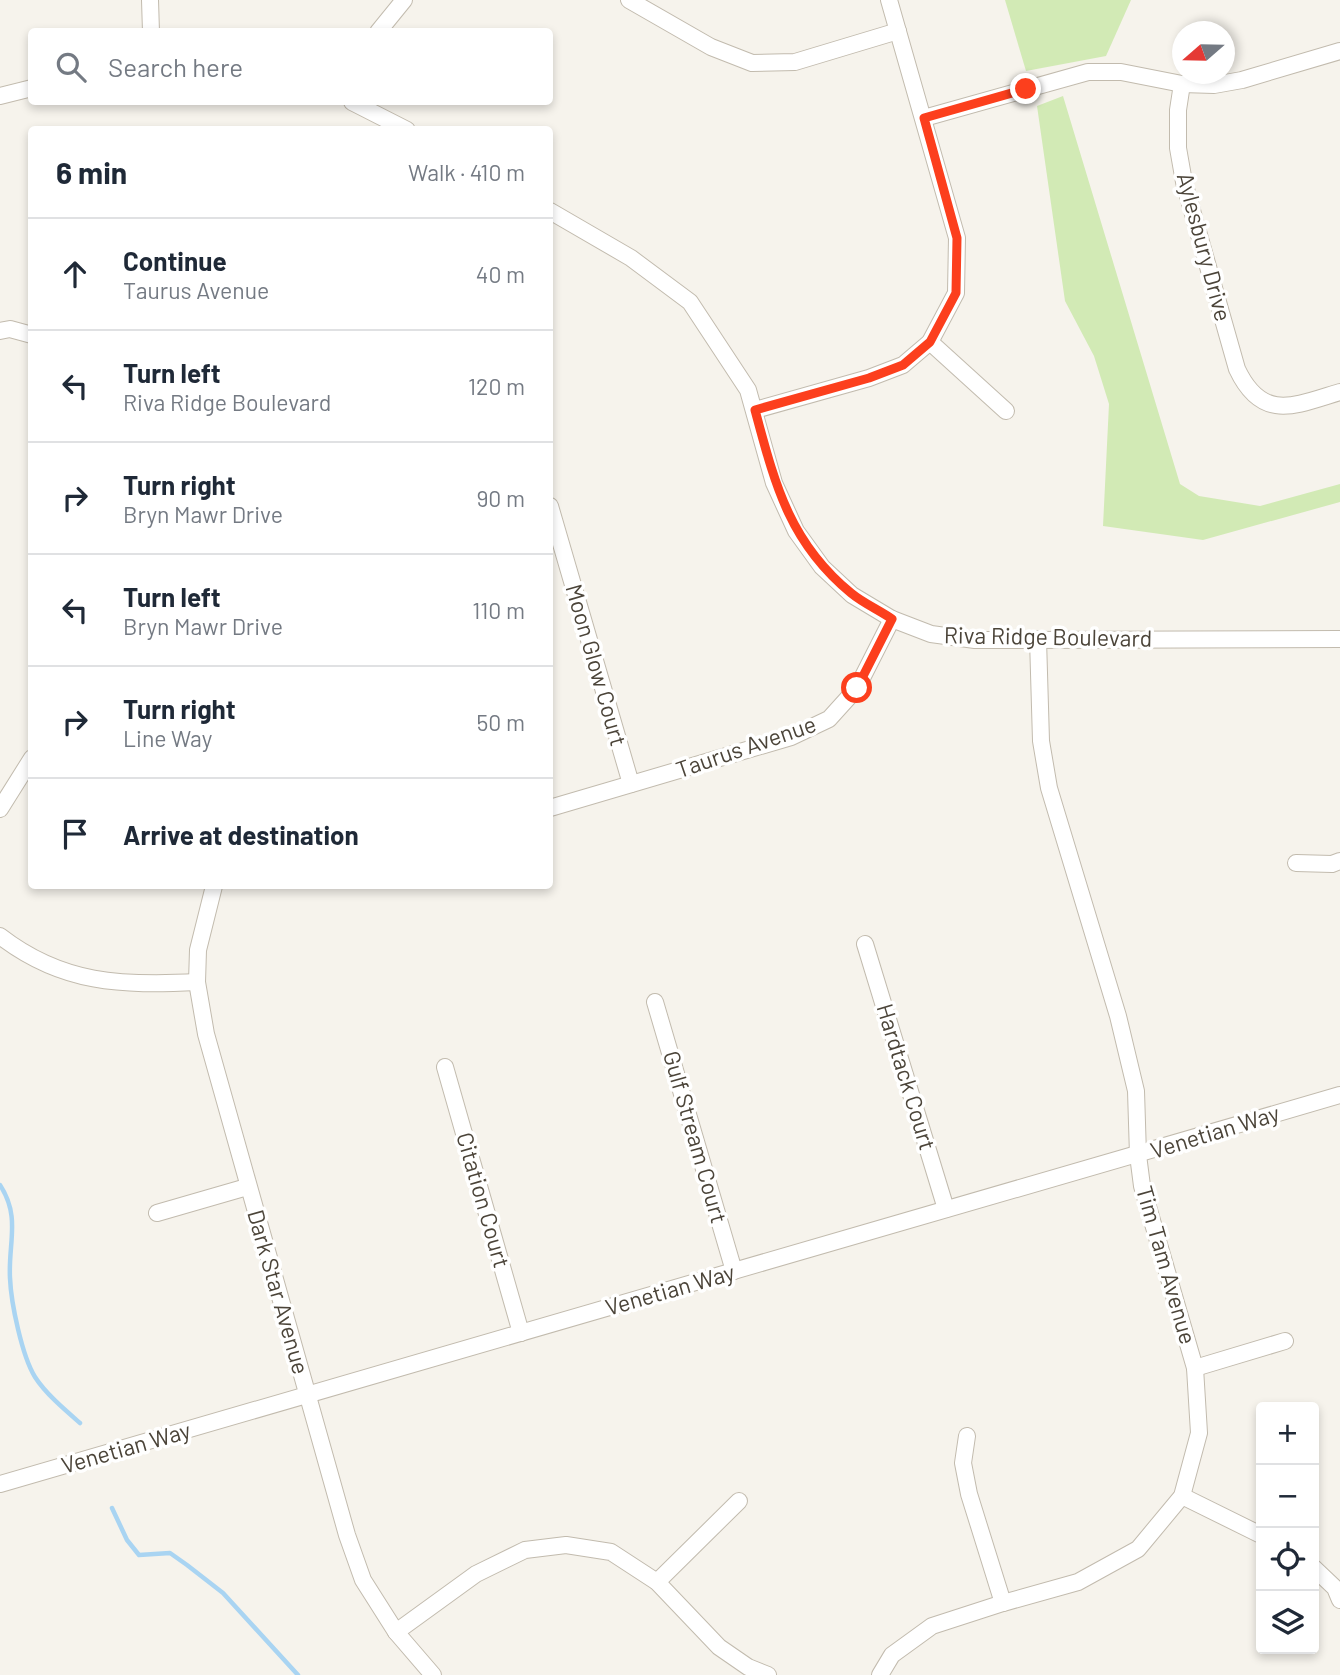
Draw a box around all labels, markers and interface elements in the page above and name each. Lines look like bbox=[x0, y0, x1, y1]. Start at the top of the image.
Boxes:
north arrow bbox=[1172, 21, 1235, 84]
search box bbox=[28, 28, 553, 105]
icon: search bbox=[52, 48, 90, 86]
text: Search here bbox=[108, 51, 243, 82]
route end bbox=[1010, 73, 1041, 104]
text: 6 min bbox=[56, 154, 127, 190]
text: Walk · 410 m bbox=[408, 158, 525, 186]
street label: Aylesbury Drive bbox=[1172, 169, 1238, 324]
text: Continue bbox=[123, 245, 227, 276]
icon: ahead bbox=[56, 255, 94, 293]
text: 40 m bbox=[476, 260, 525, 288]
text: Taurus Avenue bbox=[123, 276, 269, 304]
text: Turn left bbox=[123, 357, 221, 388]
icon: left bbox=[56, 367, 94, 405]
text: 120 m bbox=[468, 372, 525, 400]
text: Riva Ridge Boulevard bbox=[123, 388, 331, 416]
text: Turn right bbox=[123, 469, 236, 500]
icon: right bbox=[56, 479, 94, 517]
text: 90 m bbox=[476, 484, 525, 512]
text: Bryn Mawr Drive bbox=[123, 500, 283, 528]
text: Turn left bbox=[123, 581, 221, 612]
street label: Moon Glow Court bbox=[560, 581, 633, 749]
icon: left bbox=[56, 591, 94, 629]
text: 110 m bbox=[472, 596, 525, 624]
text: Bryn Mawr Drive bbox=[123, 612, 283, 640]
street label: Riva Ridge Boulevard bbox=[944, 620, 1152, 652]
route start bbox=[841, 672, 872, 703]
text: Turn right bbox=[123, 693, 236, 724]
icon: right bbox=[56, 703, 94, 741]
text: 50 m bbox=[477, 708, 525, 736]
street label: Taurus Avenue bbox=[672, 709, 819, 783]
text: Line Way bbox=[123, 724, 212, 752]
icon: arrive bbox=[56, 815, 94, 853]
text: Arrive at destination bbox=[123, 819, 359, 850]
street label: Hardtack Court bbox=[871, 1000, 943, 1153]
street label: Gulf Stream Court bbox=[658, 1047, 734, 1226]
street label: Venetian Way bbox=[1147, 1098, 1283, 1164]
street label: Citation Court bbox=[451, 1129, 517, 1271]
street label: Tim Tam Avenue bbox=[1131, 1182, 1203, 1347]
street label: Dark Star Avenue bbox=[242, 1206, 316, 1377]
street label: Venetian Way bbox=[602, 1257, 738, 1321]
map controls bbox=[1256, 1402, 1319, 1654]
button: + bbox=[1256, 1402, 1319, 1465]
street label: Venetian Way bbox=[58, 1415, 194, 1479]
button: − bbox=[1256, 1465, 1319, 1528]
button: locate bbox=[1256, 1528, 1319, 1591]
button: layers bbox=[1256, 1591, 1319, 1654]

